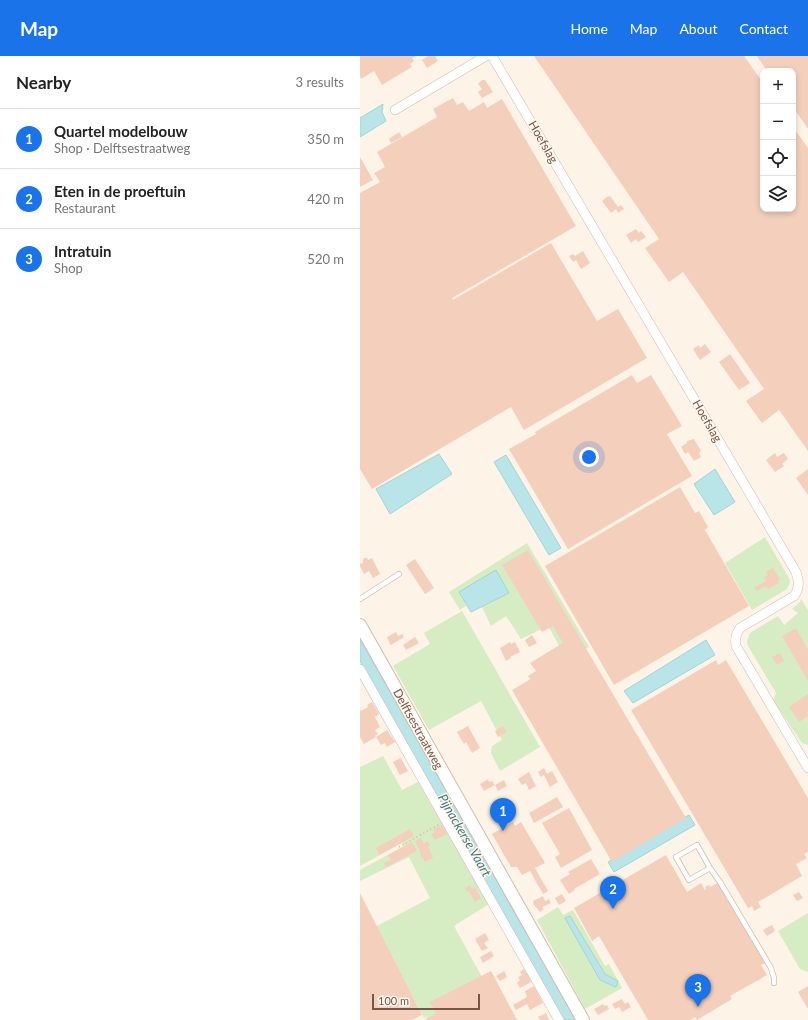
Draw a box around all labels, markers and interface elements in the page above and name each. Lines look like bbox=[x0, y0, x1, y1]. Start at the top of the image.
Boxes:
text: Map bbox=[20, 17, 58, 40]
text: Home bbox=[570, 20, 608, 37]
text: Map bbox=[630, 20, 657, 37]
text: About bbox=[679, 20, 717, 37]
text: Contact bbox=[739, 20, 788, 37]
map controls bbox=[760, 68, 796, 212]
button: + bbox=[760, 68, 796, 104]
text: Nearby bbox=[16, 72, 71, 93]
text: 3 results bbox=[296, 74, 344, 90]
button: − bbox=[760, 104, 796, 140]
street label: Hoefslag bbox=[525, 118, 562, 166]
text: Quartel modelbouw bbox=[54, 122, 188, 140]
text: 1 bbox=[25, 131, 33, 147]
text: 350 m bbox=[307, 131, 344, 147]
text: Shop · Delftsestraatweg bbox=[54, 140, 190, 156]
button: locate bbox=[760, 140, 796, 176]
button: layers bbox=[760, 176, 796, 212]
text: Eten in de proeftuin bbox=[54, 182, 186, 200]
text: 2 bbox=[25, 191, 33, 207]
text: 420 m bbox=[307, 191, 344, 207]
text: Restaurant bbox=[54, 200, 116, 216]
text: Intratuin bbox=[54, 242, 112, 260]
text: 3 bbox=[25, 251, 33, 267]
text: 520 m bbox=[307, 251, 344, 267]
text: Shop bbox=[54, 260, 83, 276]
street label: Hoefslag bbox=[689, 397, 726, 445]
your location bbox=[579, 447, 599, 467]
street label: Delftsestraatweg bbox=[390, 686, 447, 772]
water label: Pijnackerse Vaart bbox=[435, 791, 495, 879]
pin: 1 bbox=[490, 798, 516, 831]
pin: 2 bbox=[600, 876, 626, 909]
pin: 3 bbox=[685, 974, 711, 1007]
scale bar bbox=[372, 992, 480, 1011]
text: 100 m bbox=[378, 994, 409, 1007]

